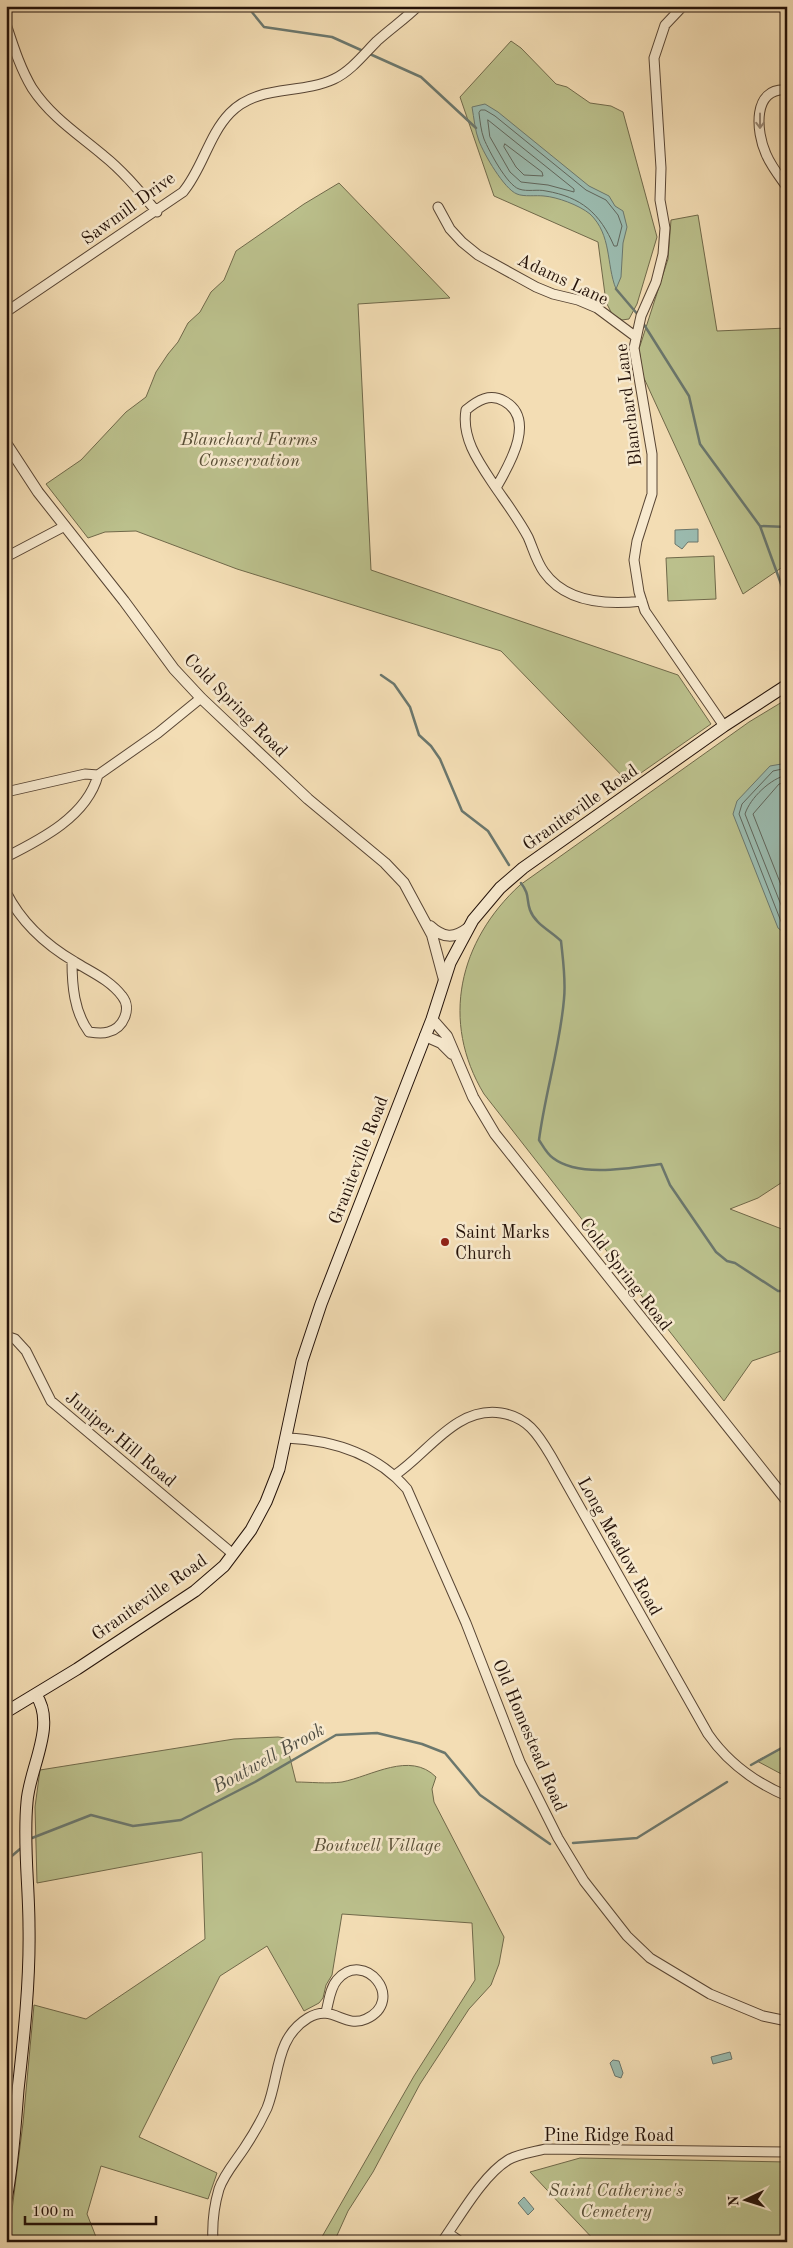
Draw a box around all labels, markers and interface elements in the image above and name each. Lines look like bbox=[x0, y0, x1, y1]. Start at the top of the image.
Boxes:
one-way arrow bbox=[755, 112, 765, 128]
street label: Sawmill Drive bbox=[78, 169, 179, 249]
street label: Adams Lane bbox=[514, 251, 611, 309]
street label: Blanchard Lane bbox=[613, 343, 645, 467]
park label: Blanchard Farms Conservation bbox=[180, 431, 318, 470]
street label: Cold Spring Road bbox=[180, 651, 290, 761]
street label: Graniteville Road bbox=[520, 761, 641, 854]
street label: Graniteville Road bbox=[326, 1094, 392, 1227]
street label: Cold Spring Road bbox=[576, 1215, 675, 1334]
place label: Saint Marks Church bbox=[455, 1224, 550, 1263]
marker: Saint Marks Church bbox=[439, 1236, 451, 1248]
street label: Juniper Hill Road bbox=[62, 1389, 179, 1491]
street label: Long Meadow Road bbox=[574, 1474, 665, 1619]
street label: Graniteville Road bbox=[89, 1551, 210, 1644]
street label: Old Homestead Road bbox=[489, 1657, 569, 1814]
water label: Boutwell Brook bbox=[209, 1721, 328, 1798]
park label: Boutwell Village bbox=[312, 1837, 441, 1855]
street label: Pine Ridge Road bbox=[544, 2127, 674, 2145]
north arrow bbox=[720, 2176, 770, 2226]
park label: Saint Catherine's Cemetery bbox=[548, 2182, 684, 2221]
scale bar bbox=[25, 2193, 156, 2225]
text: N bbox=[727, 2195, 741, 2207]
text: 100 m bbox=[32, 2205, 74, 2220]

